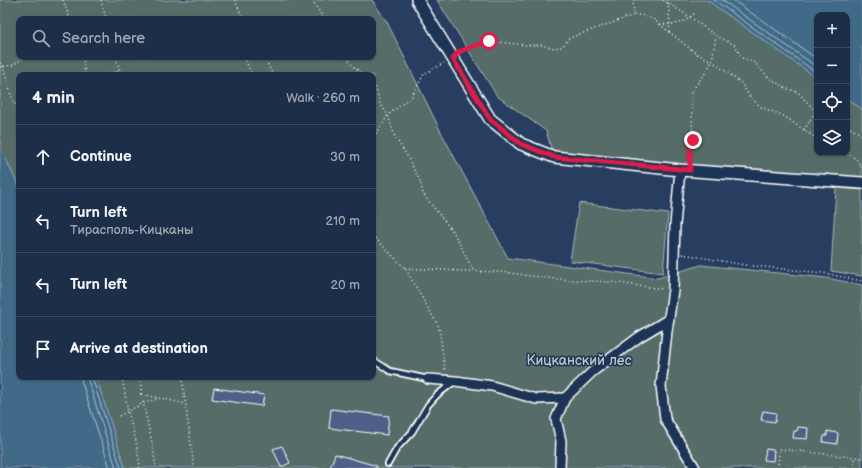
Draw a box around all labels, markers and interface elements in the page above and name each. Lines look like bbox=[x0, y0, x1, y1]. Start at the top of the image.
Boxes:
map controls bbox=[814, 12, 850, 156]
button: + bbox=[814, 12, 850, 48]
search box bbox=[16, 16, 376, 60]
icon: search bbox=[30, 27, 52, 49]
text: Search here bbox=[62, 29, 145, 48]
route start bbox=[480, 32, 498, 50]
button: − bbox=[814, 48, 850, 84]
button: locate bbox=[814, 84, 850, 120]
text: 4 min bbox=[32, 88, 75, 108]
text: Walk · 260 m bbox=[286, 90, 360, 106]
button: layers bbox=[814, 120, 850, 156]
route end bbox=[684, 131, 702, 149]
icon: ahead bbox=[32, 146, 54, 168]
text: Continue bbox=[70, 147, 132, 166]
text: 30 m bbox=[330, 149, 360, 165]
text: Turn left bbox=[70, 203, 127, 222]
icon: left bbox=[32, 210, 54, 232]
text: 210 m bbox=[326, 213, 360, 229]
text: Тирасполь-Кицканы bbox=[70, 222, 193, 238]
icon: left bbox=[32, 274, 54, 296]
text: Turn left bbox=[70, 275, 127, 294]
text: 20 m bbox=[330, 277, 360, 293]
icon: arrive bbox=[32, 338, 54, 360]
text: Arrive at destination bbox=[70, 339, 208, 358]
park label: Кицканский лес bbox=[526, 352, 632, 369]

